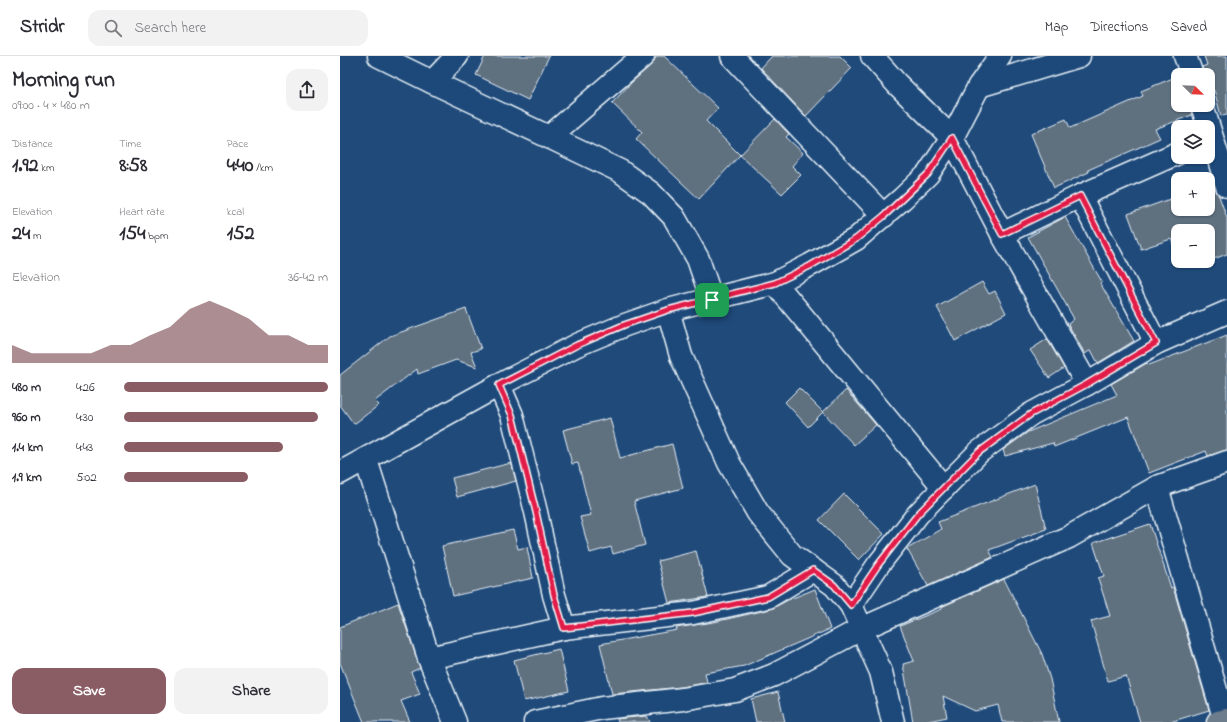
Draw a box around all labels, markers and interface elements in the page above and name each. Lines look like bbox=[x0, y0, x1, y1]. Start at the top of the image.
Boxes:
search box bbox=[88, 10, 368, 46]
text: Stridr bbox=[20, 14, 64, 41]
icon: search bbox=[102, 17, 124, 39]
text: Search here bbox=[134, 17, 206, 39]
text: Map bbox=[1045, 17, 1068, 38]
text: Directions bbox=[1090, 17, 1148, 38]
text: Saved bbox=[1170, 17, 1207, 38]
text: Morning run bbox=[12, 65, 115, 97]
north arrow bbox=[1171, 68, 1215, 112]
map controls bbox=[1171, 68, 1215, 268]
button: share bbox=[286, 69, 328, 111]
text: 09:00 · 4 × 480 m bbox=[12, 96, 90, 115]
button: layers bbox=[1171, 120, 1215, 164]
text: Distance bbox=[12, 136, 53, 152]
text: Time bbox=[119, 136, 141, 152]
text: Pace bbox=[227, 136, 248, 152]
text: 1.92 bbox=[12, 152, 38, 181]
text: 8:58 bbox=[119, 152, 147, 181]
text: 4:40 bbox=[227, 152, 253, 181]
text: km bbox=[38, 160, 55, 176]
text: /km bbox=[253, 160, 273, 176]
button: + bbox=[1171, 172, 1215, 216]
text: Elevation bbox=[12, 204, 52, 220]
text: Heart rate bbox=[119, 204, 164, 220]
text: kcal bbox=[227, 204, 244, 220]
text: 24 bbox=[12, 220, 30, 249]
text: 154 bbox=[119, 220, 145, 249]
text: 152 bbox=[227, 220, 254, 249]
button: − bbox=[1171, 224, 1215, 268]
text: m bbox=[30, 228, 41, 244]
text: bpm bbox=[145, 228, 168, 244]
text: Elevation bbox=[12, 268, 60, 287]
text: 36–42 m bbox=[288, 268, 328, 287]
pin bbox=[695, 283, 729, 317]
icon: arrive bbox=[701, 289, 723, 311]
text: 480 m bbox=[12, 378, 41, 397]
text: 4:26 bbox=[76, 378, 95, 397]
text: 960 m bbox=[12, 408, 41, 427]
text: 4:30 bbox=[76, 408, 93, 427]
text: 1.4 km bbox=[12, 438, 43, 457]
text: 4:43 bbox=[76, 438, 93, 457]
text: 1.9 km bbox=[12, 468, 42, 487]
text: 5:02 bbox=[76, 468, 97, 487]
button: Save bbox=[12, 668, 166, 714]
button: Share bbox=[174, 668, 328, 714]

